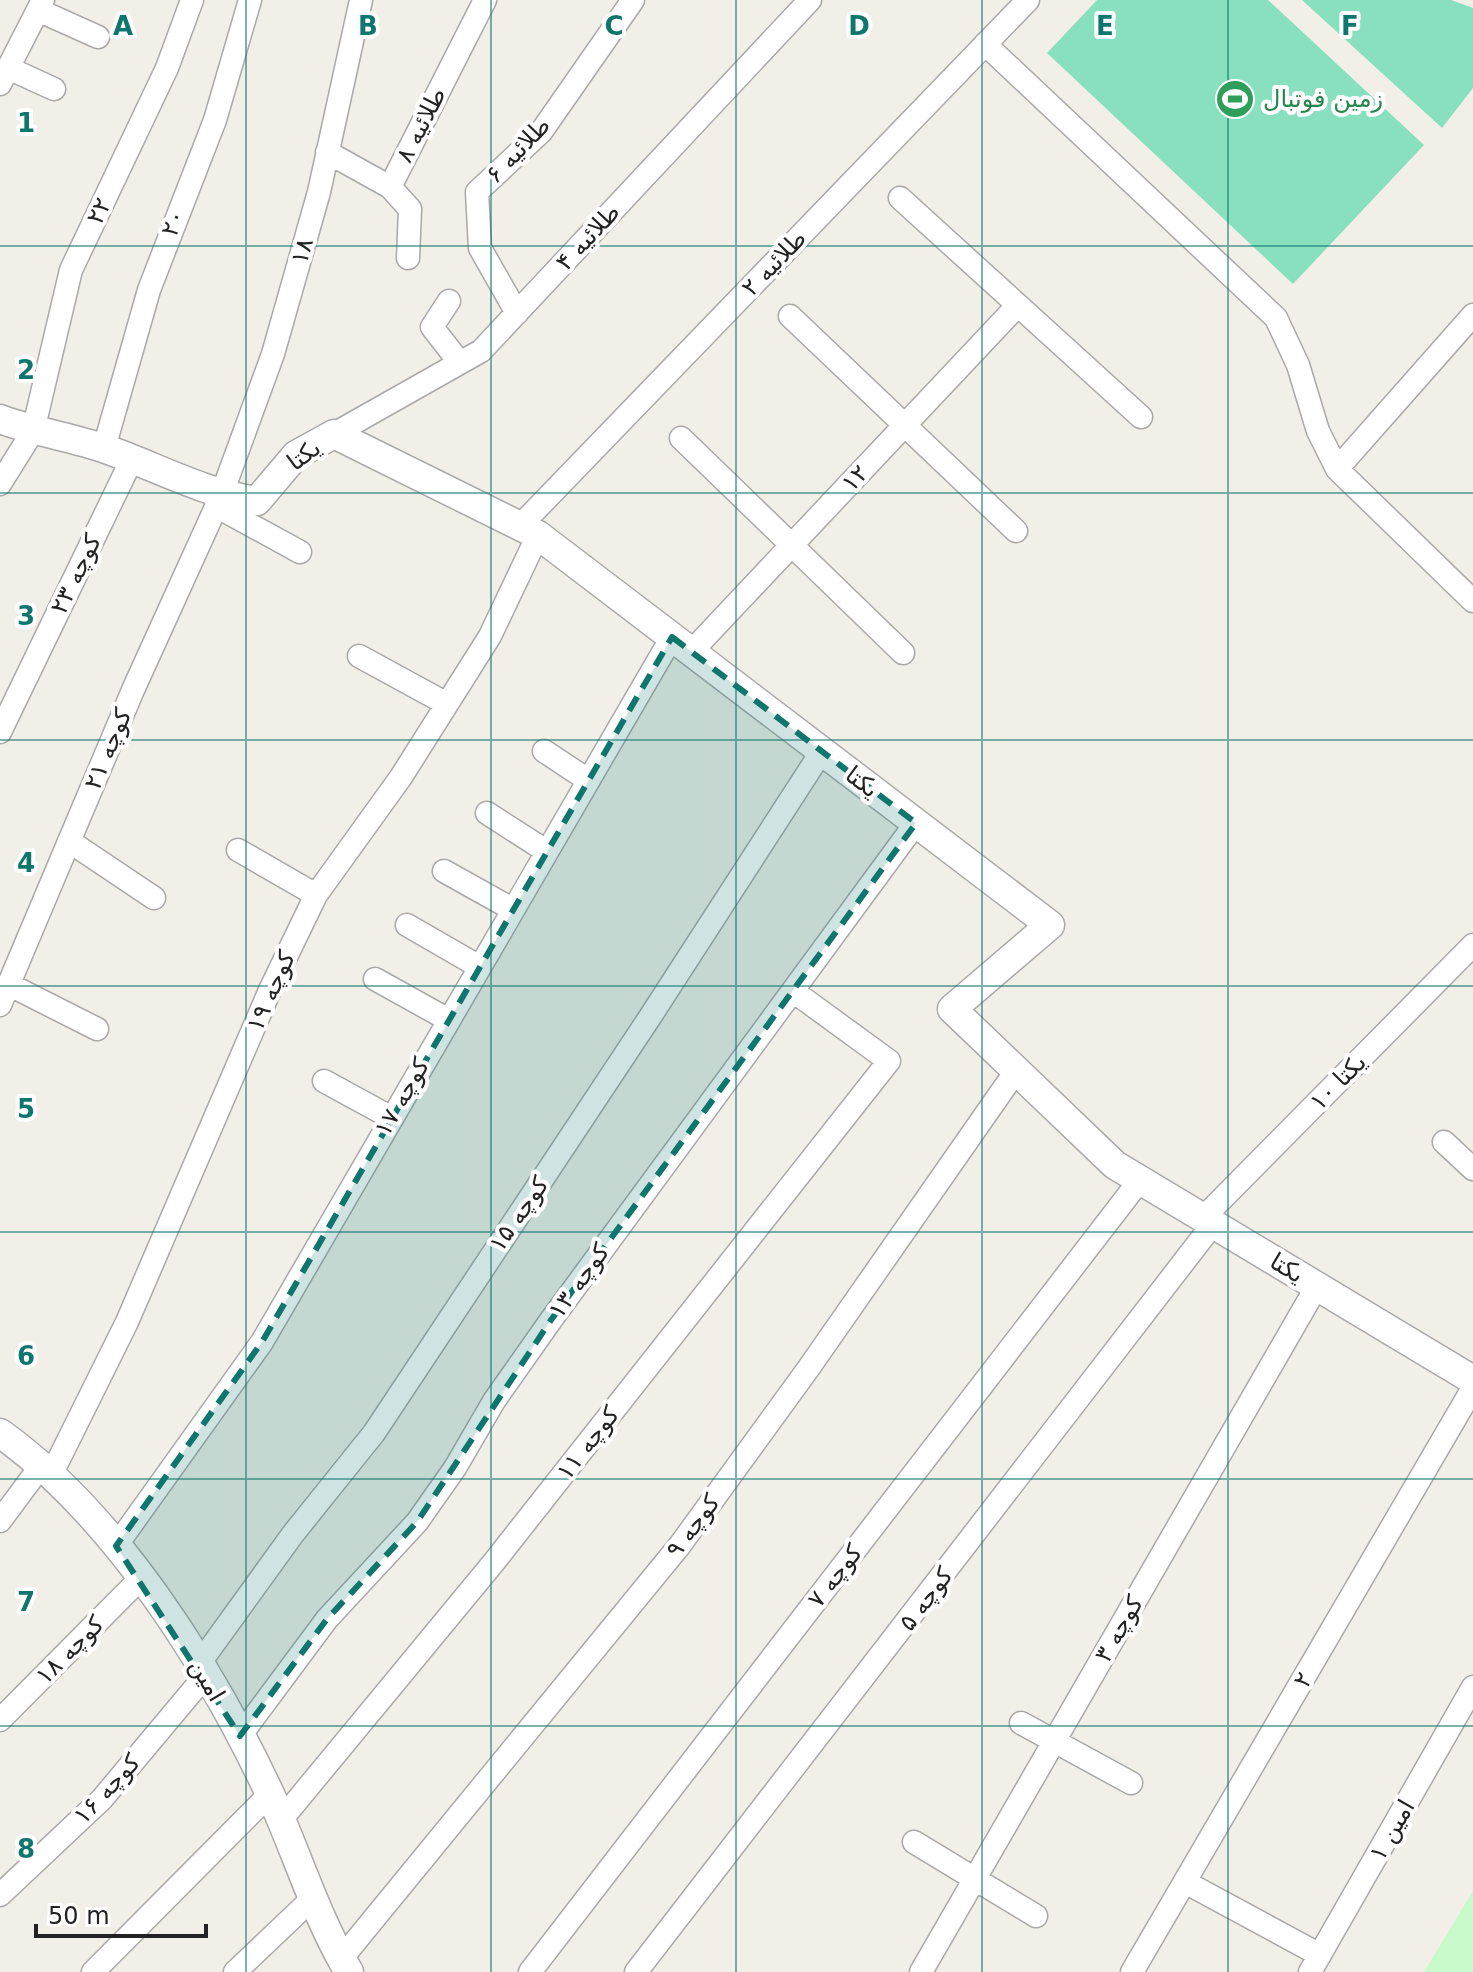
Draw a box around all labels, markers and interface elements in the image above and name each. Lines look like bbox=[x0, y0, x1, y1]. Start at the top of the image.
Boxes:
text: A bbox=[113, 11, 133, 41]
text: B bbox=[358, 11, 378, 41]
text: C bbox=[604, 11, 624, 41]
text: D bbox=[848, 11, 870, 41]
text: E bbox=[1096, 11, 1114, 41]
text: F bbox=[1341, 11, 1359, 41]
sports icon: زمین فوتبال bbox=[1214, 78, 1256, 120]
street label: طلائیه ۸ bbox=[390, 83, 452, 167]
place label: زمین فوتبال bbox=[1263, 85, 1383, 113]
text: 1 bbox=[17, 108, 35, 138]
street label: طلائیه ۶ bbox=[480, 111, 556, 189]
street label: ۲۲ bbox=[81, 193, 117, 229]
street label: طلائیه ۴ bbox=[550, 198, 626, 276]
street label: ۲۰ bbox=[155, 206, 191, 240]
street label: طلائیه ۲ bbox=[736, 224, 812, 302]
street label: ۱۸ bbox=[285, 235, 319, 267]
text: 2 bbox=[17, 355, 35, 385]
street label: یکتا bbox=[282, 433, 326, 477]
street label: ۱۲ bbox=[836, 459, 874, 497]
street label: کوچه ۲۳ bbox=[45, 529, 107, 618]
text: 3 bbox=[17, 601, 35, 631]
street label: کوچه ۲۱ bbox=[79, 704, 138, 794]
street label: یکتا bbox=[840, 760, 884, 804]
text: 4 bbox=[17, 848, 35, 878]
street label: کوچه ۱۹ bbox=[241, 946, 301, 1035]
street label: ۱۰ یکتا bbox=[1304, 1048, 1372, 1116]
street label: کوچه ۱۷ bbox=[369, 1053, 436, 1141]
text: 5 bbox=[17, 1094, 35, 1124]
street label: کوچه ۱۵ bbox=[483, 1171, 555, 1257]
street label: کوچه ۱۳ bbox=[543, 1238, 616, 1324]
street label: یکتا bbox=[1265, 1247, 1309, 1289]
text: 6 bbox=[17, 1341, 35, 1371]
street label: کوچه ۱۱ bbox=[551, 1400, 626, 1485]
street label: کوچه ۹ bbox=[660, 1488, 726, 1563]
street label: کوچه ۷ bbox=[802, 1539, 869, 1613]
street label: کوچه ۵ bbox=[893, 1561, 959, 1636]
text: 7 bbox=[17, 1587, 35, 1617]
street label: کوچه ۳ bbox=[1089, 1590, 1149, 1667]
street label: کوچه ۱۸ bbox=[30, 1610, 110, 1690]
street label: امین bbox=[183, 1653, 231, 1707]
street label: ۲ bbox=[1288, 1667, 1318, 1693]
street label: کوچه ۱۶ bbox=[68, 1748, 147, 1830]
street label: امین ۱ bbox=[1363, 1795, 1421, 1865]
text: 8 bbox=[17, 1834, 35, 1864]
scale bar bbox=[36, 1888, 206, 1938]
text: 50 m bbox=[48, 1902, 110, 1930]

